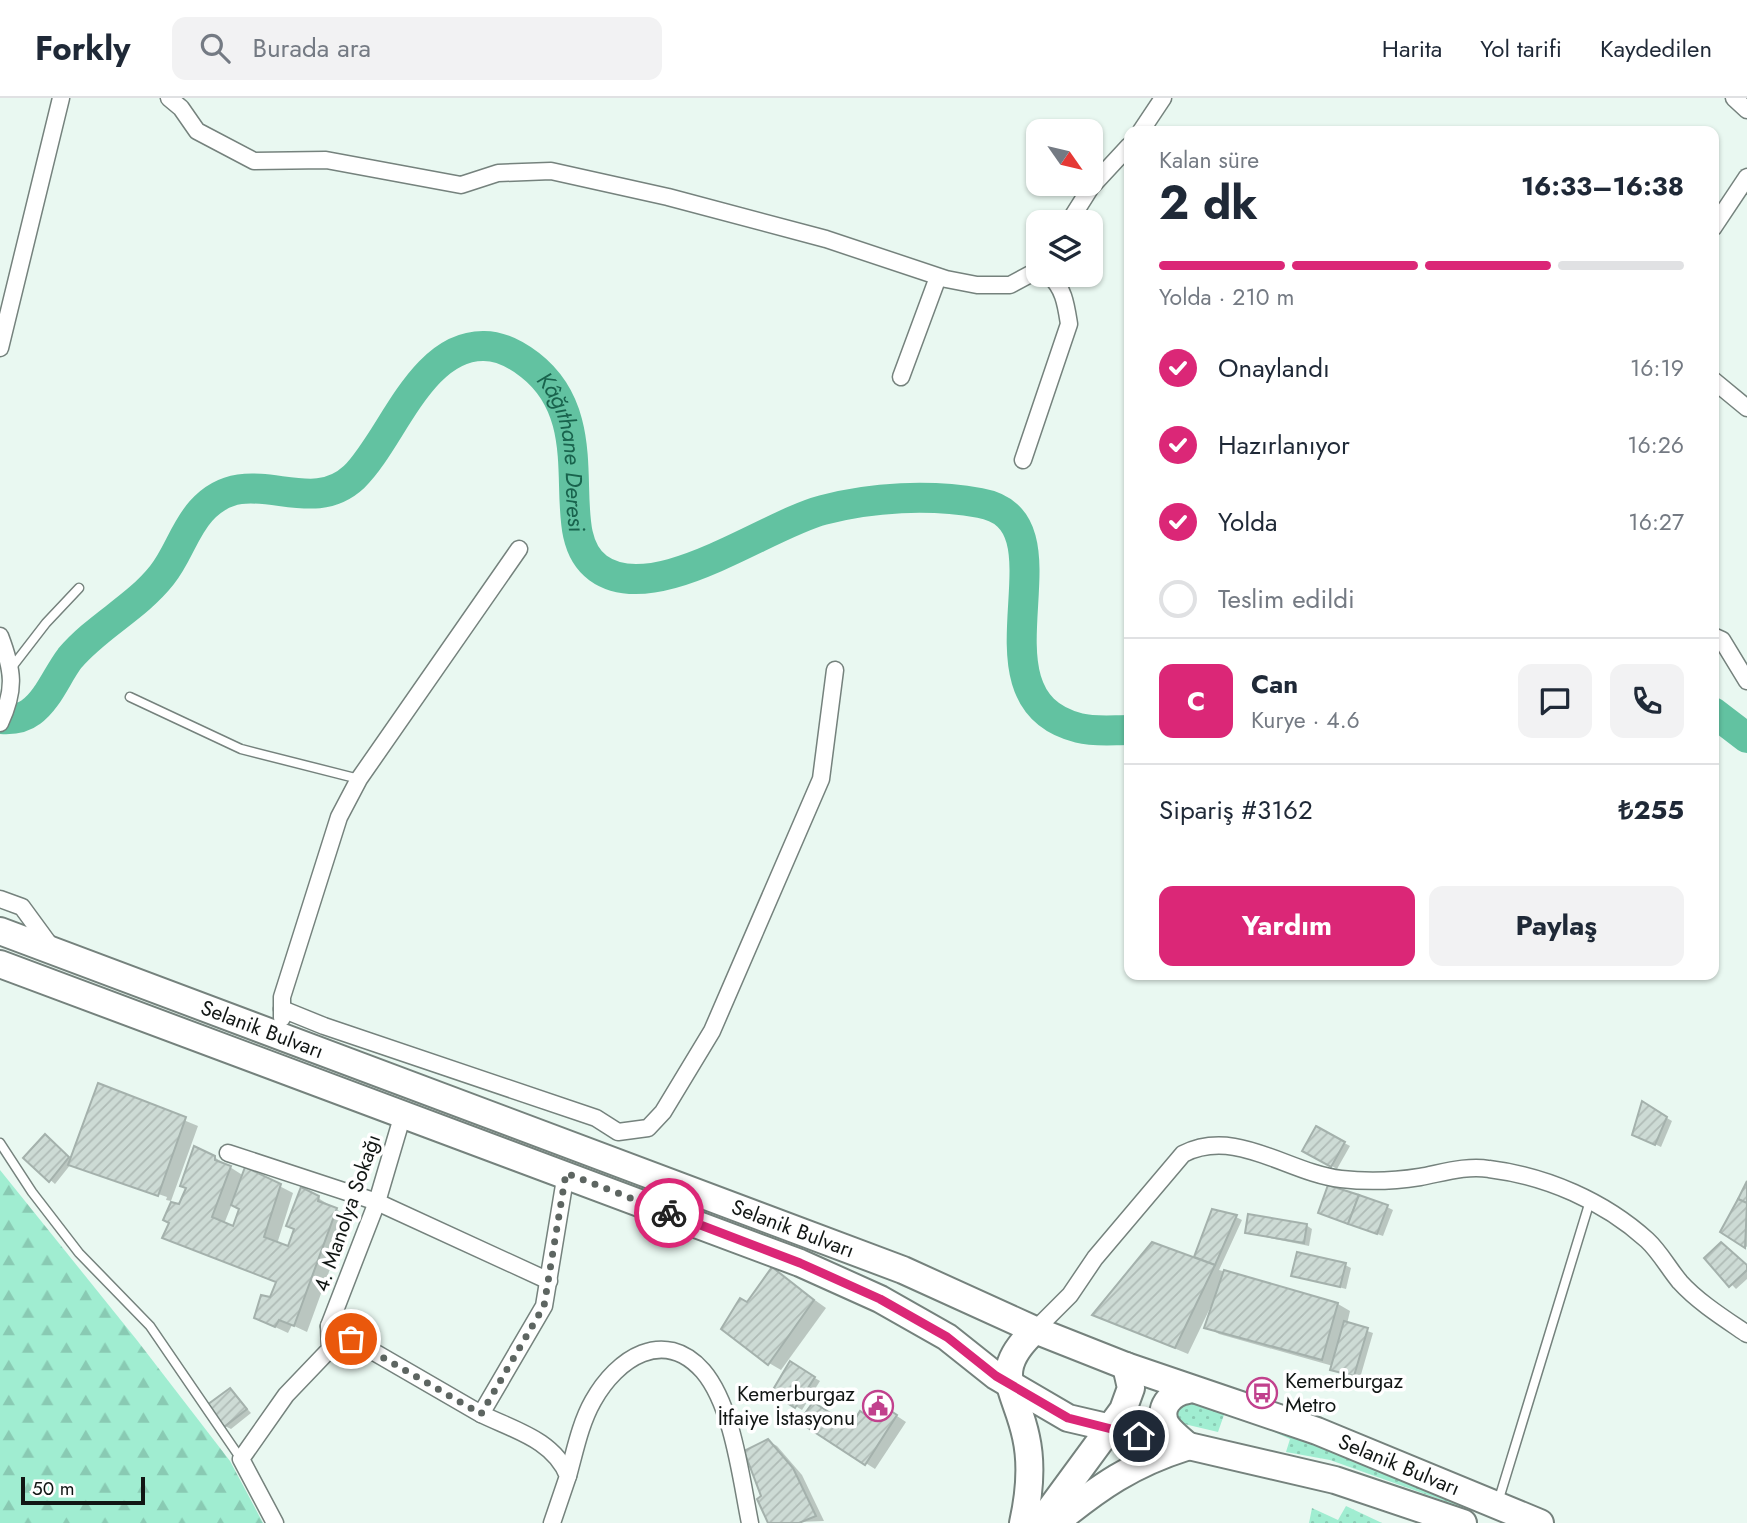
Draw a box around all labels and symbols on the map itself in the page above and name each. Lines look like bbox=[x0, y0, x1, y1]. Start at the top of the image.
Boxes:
north arrow bbox=[1026, 119, 1102, 196]
water label: Kâğıthane Deresi bbox=[529, 364, 594, 536]
street label: Selanik Bulvarı bbox=[196, 993, 328, 1066]
street label: 4. Manolya Sokağı bbox=[306, 1130, 388, 1296]
courier bbox=[634, 1178, 704, 1248]
street label: Selanik Bulvarı bbox=[727, 1192, 859, 1265]
pin bbox=[321, 1309, 381, 1369]
place label: Kemerburgaz Metro bbox=[1285, 1366, 1403, 1420]
bus stop icon: Kemerburgaz Metro bbox=[1245, 1376, 1279, 1410]
place label: Kemerburgaz İtfaiye İstasyonu bbox=[718, 1379, 855, 1433]
public building icon: Kemerburgaz İtfaiye İstasyonu bbox=[861, 1389, 895, 1423]
pin bbox=[1109, 1406, 1169, 1466]
street label: Selanik Bulvarı bbox=[1334, 1426, 1464, 1503]
scale bar bbox=[21, 1474, 145, 1506]

